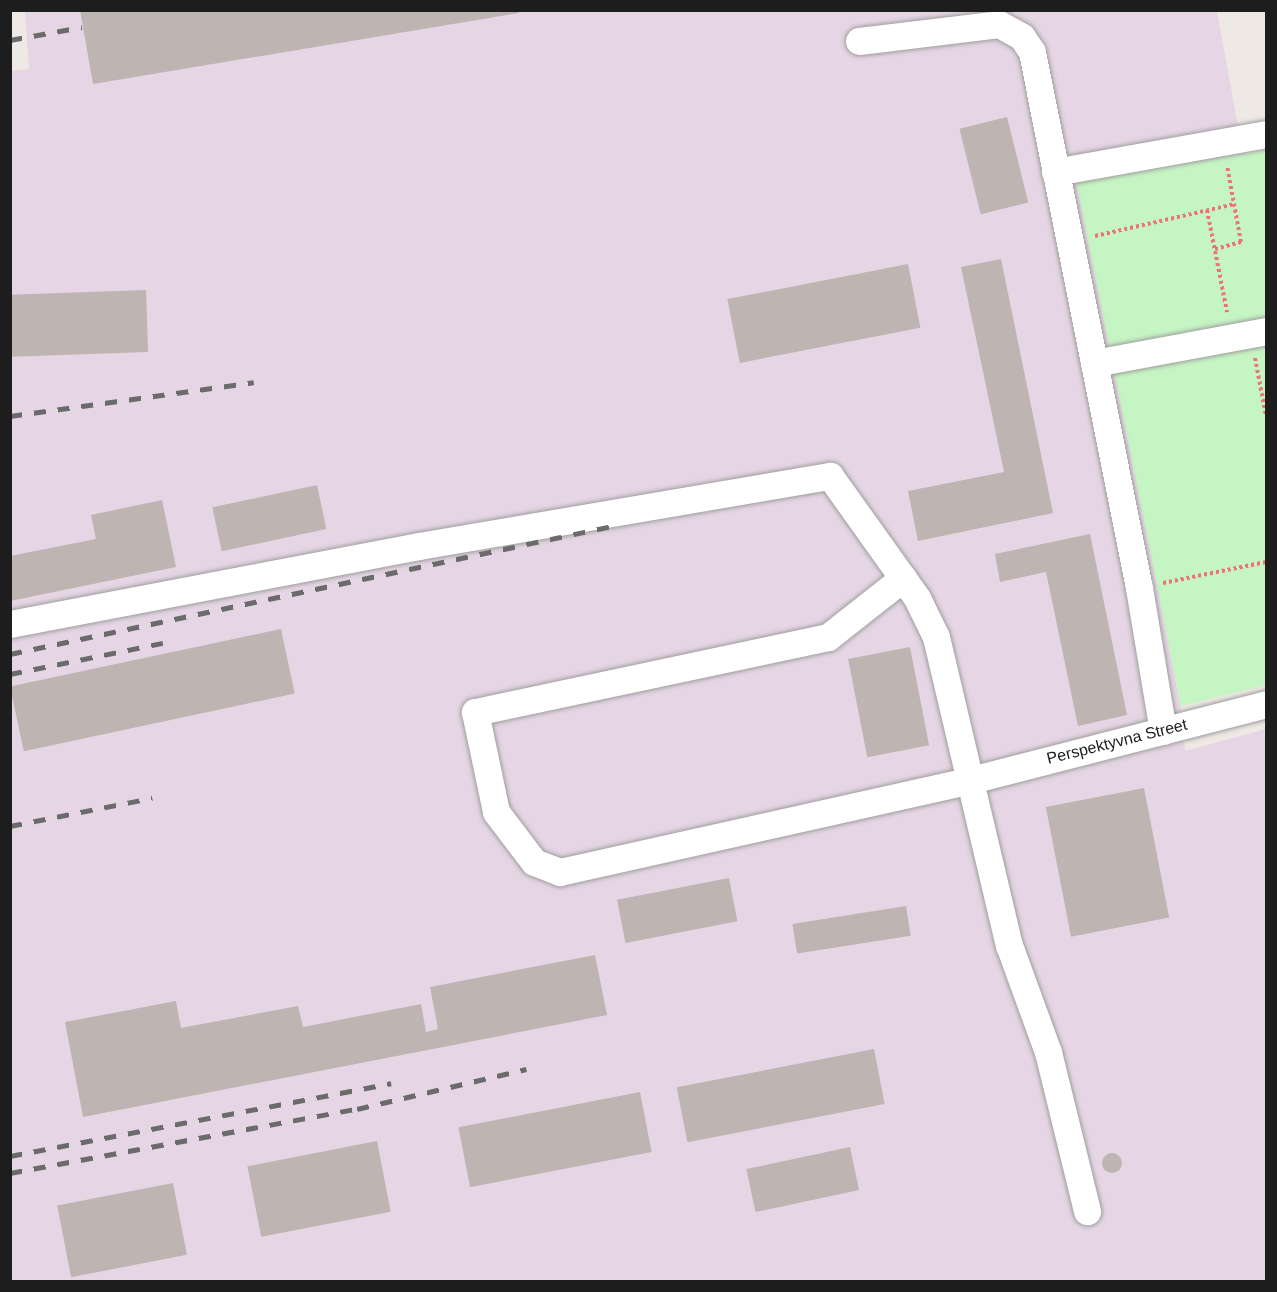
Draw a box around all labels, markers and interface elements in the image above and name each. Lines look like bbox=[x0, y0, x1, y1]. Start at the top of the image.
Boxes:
street label: Perspektyvna Street bbox=[1045, 715, 1189, 769]

